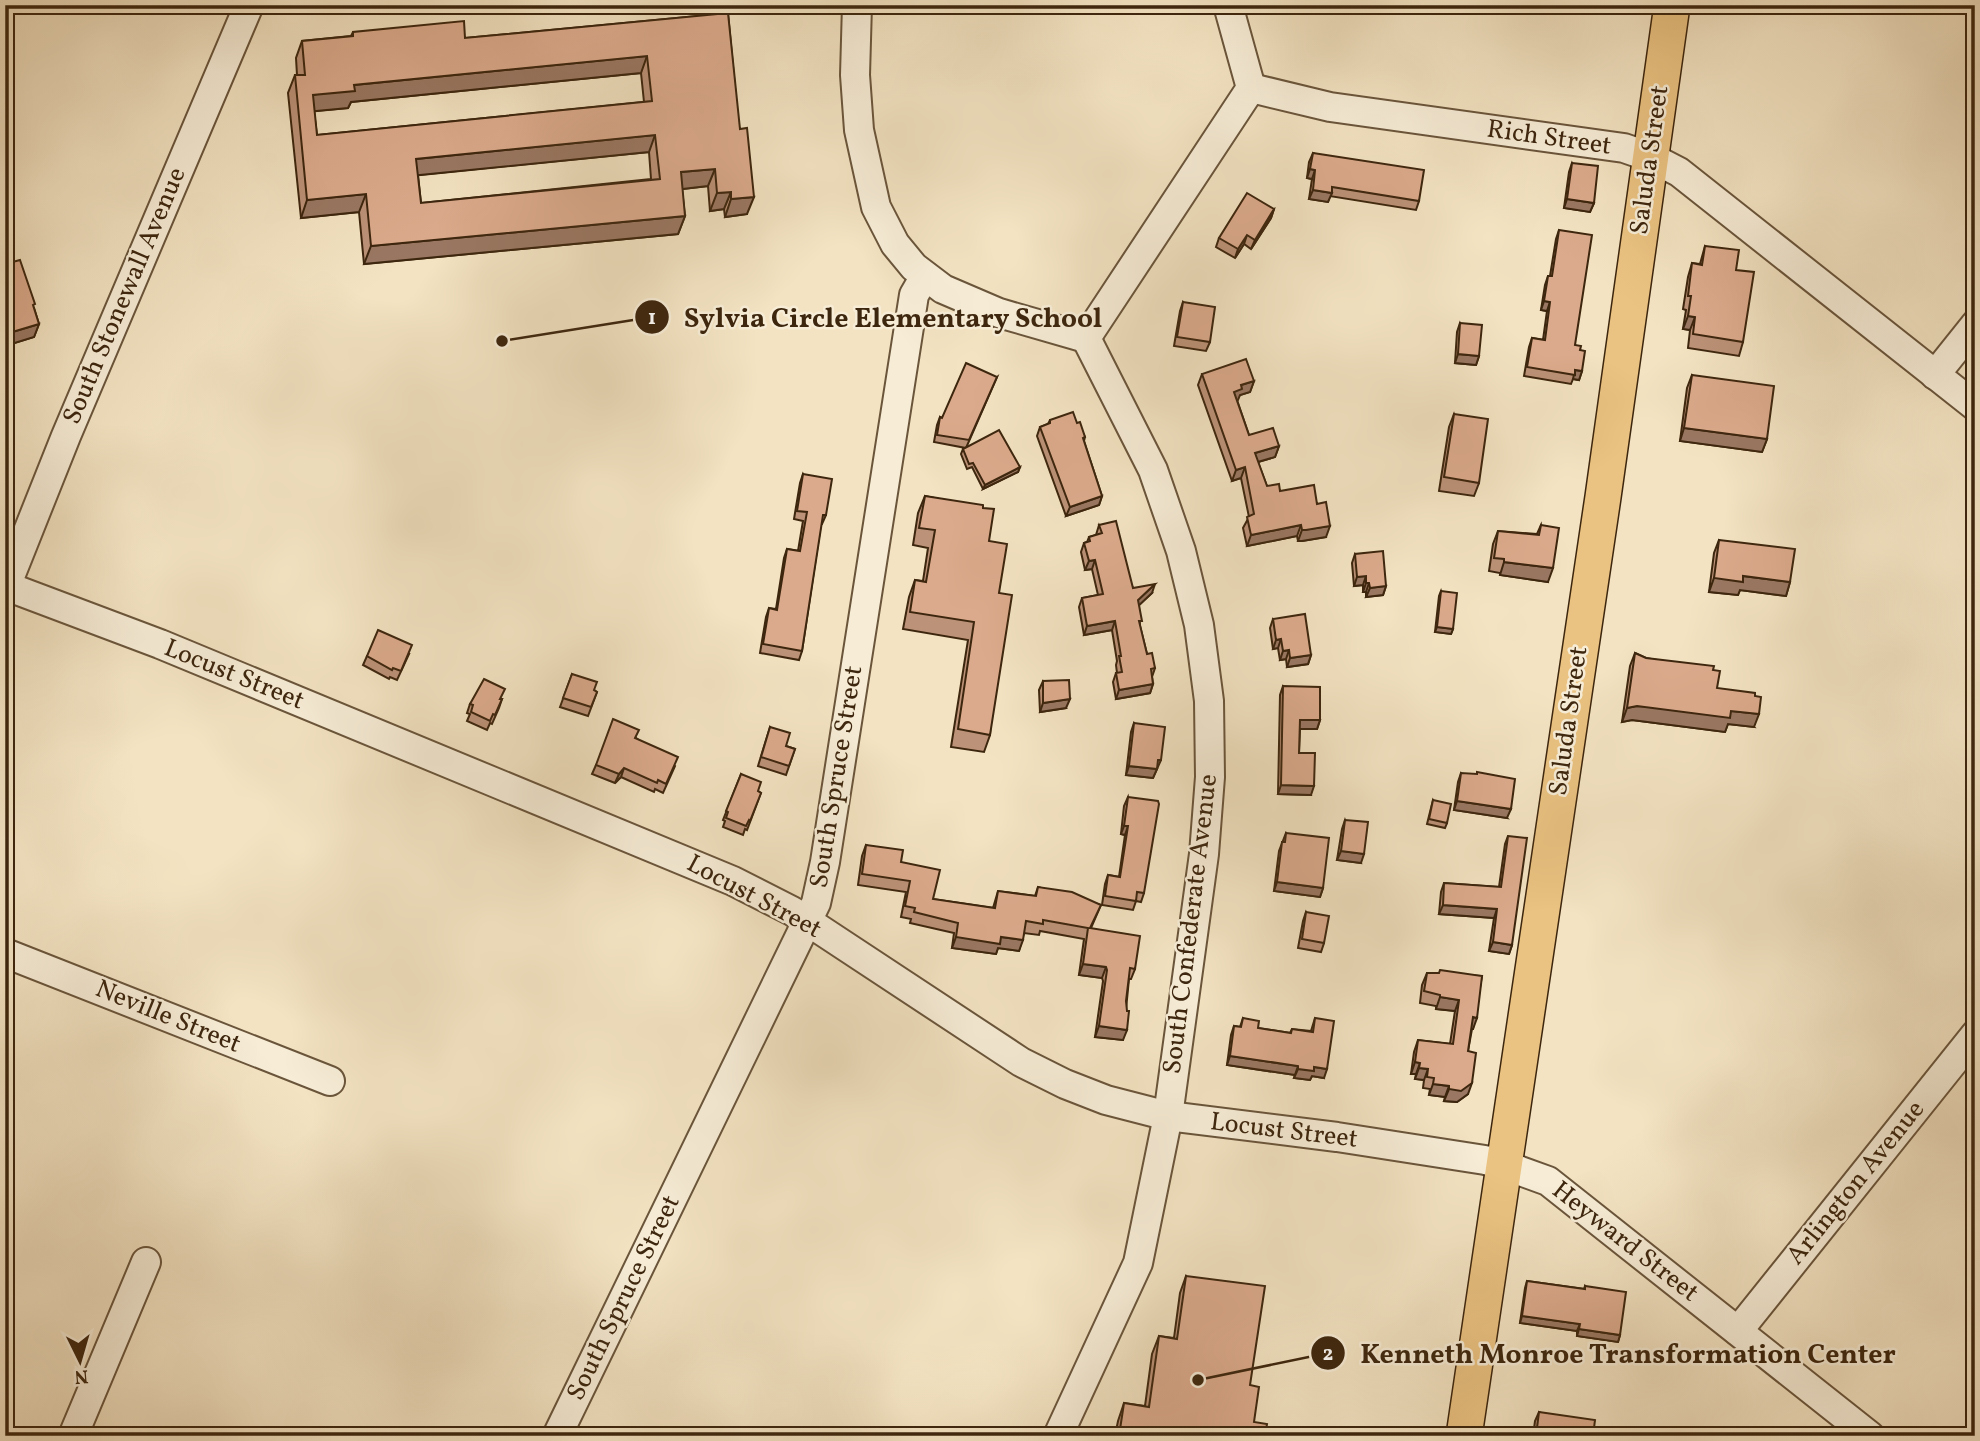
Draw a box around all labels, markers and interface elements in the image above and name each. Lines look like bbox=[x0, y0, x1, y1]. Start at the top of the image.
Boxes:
street label: Saluda Street bbox=[1622, 83, 1678, 237]
street label: Rich Street bbox=[1484, 111, 1614, 165]
street label: South Stonewall Avenue bbox=[54, 162, 196, 430]
callout: Sylvia Circle Elementary School bbox=[634, 292, 1116, 341]
text: Sylvia Circle Elementary School bbox=[684, 300, 1102, 339]
text: 1 bbox=[648, 304, 656, 333]
street label: Locust Street bbox=[159, 631, 309, 719]
street label: Saluda Street bbox=[1541, 644, 1597, 798]
street label: South Spruce Street bbox=[802, 663, 872, 891]
street label: South Confederate Avenue bbox=[1155, 772, 1227, 1076]
street label: Locust Street bbox=[680, 846, 828, 948]
street label: Neville Street bbox=[90, 971, 246, 1063]
street label: Arlington Avenue bbox=[1778, 1093, 1934, 1273]
street label: Locust Street bbox=[1208, 1104, 1360, 1158]
street label: Heyward Street bbox=[1544, 1173, 1706, 1311]
street label: South Spruce Street bbox=[559, 1189, 689, 1407]
north arrow bbox=[46, 1326, 116, 1396]
callout: Kenneth Monroe Transformation Center bbox=[1311, 1329, 1910, 1378]
text: Kenneth Monroe Transformation Center bbox=[1360, 1336, 1896, 1375]
text: 2 bbox=[1323, 1340, 1333, 1369]
text: N bbox=[73, 1362, 89, 1390]

